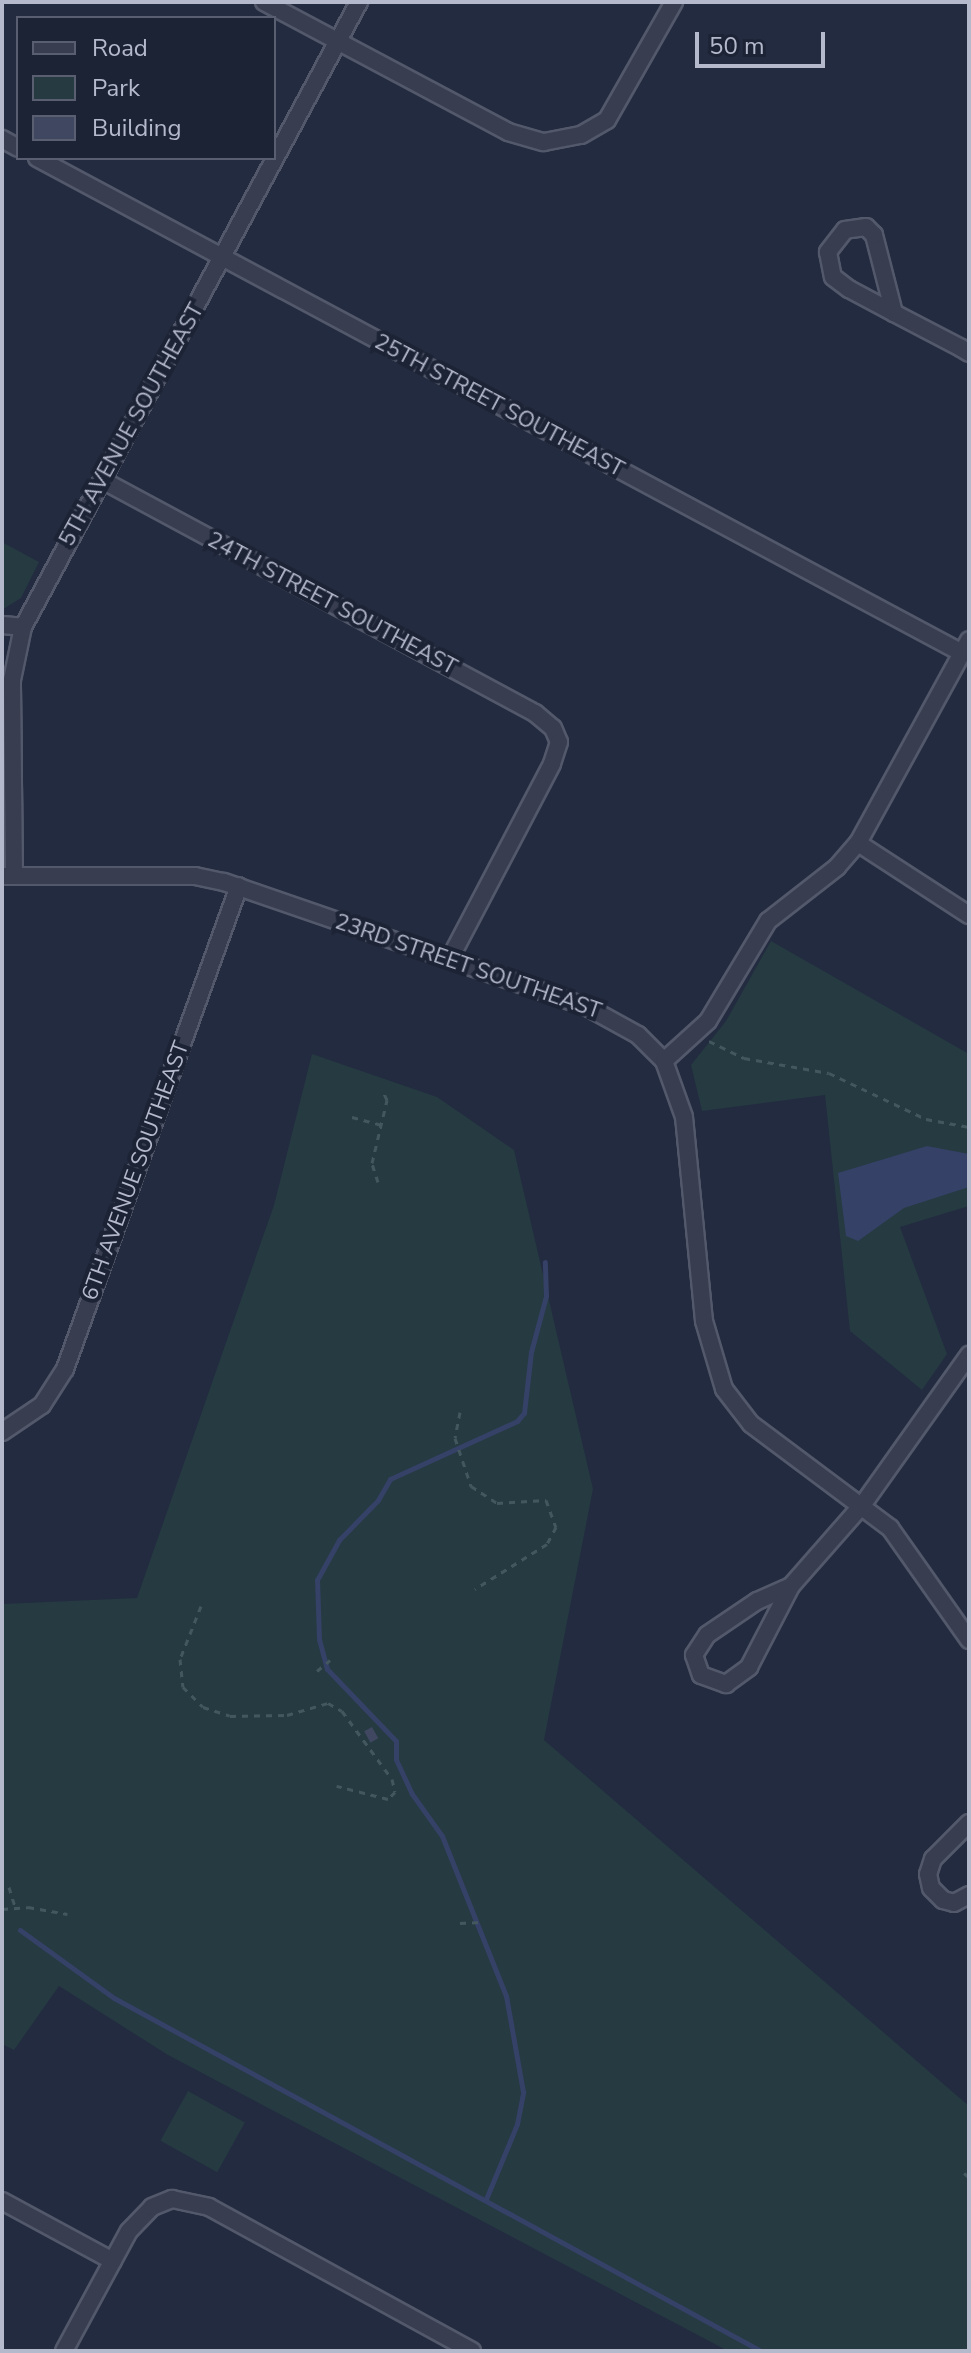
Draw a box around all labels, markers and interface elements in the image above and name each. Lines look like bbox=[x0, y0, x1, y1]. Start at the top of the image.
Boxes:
legend bbox=[16, 16, 276, 160]
scale bar bbox=[699, 16, 829, 66]
text: 50 m bbox=[709, 30, 765, 62]
text: Road bbox=[92, 32, 148, 64]
text: Park bbox=[92, 72, 140, 104]
text: Building bbox=[92, 112, 182, 144]
street label: 5TH AVENUE SOUTHEAST bbox=[54, 299, 210, 551]
street label: 25TH STREET SOUTHEAST bbox=[370, 329, 628, 483]
street label: 24TH STREET SOUTHEAST bbox=[203, 527, 461, 681]
street label: 23RD STREET SOUTHEAST bbox=[331, 909, 605, 1025]
street label: 6TH AVENUE SOUTHEAST bbox=[77, 1038, 195, 1304]

